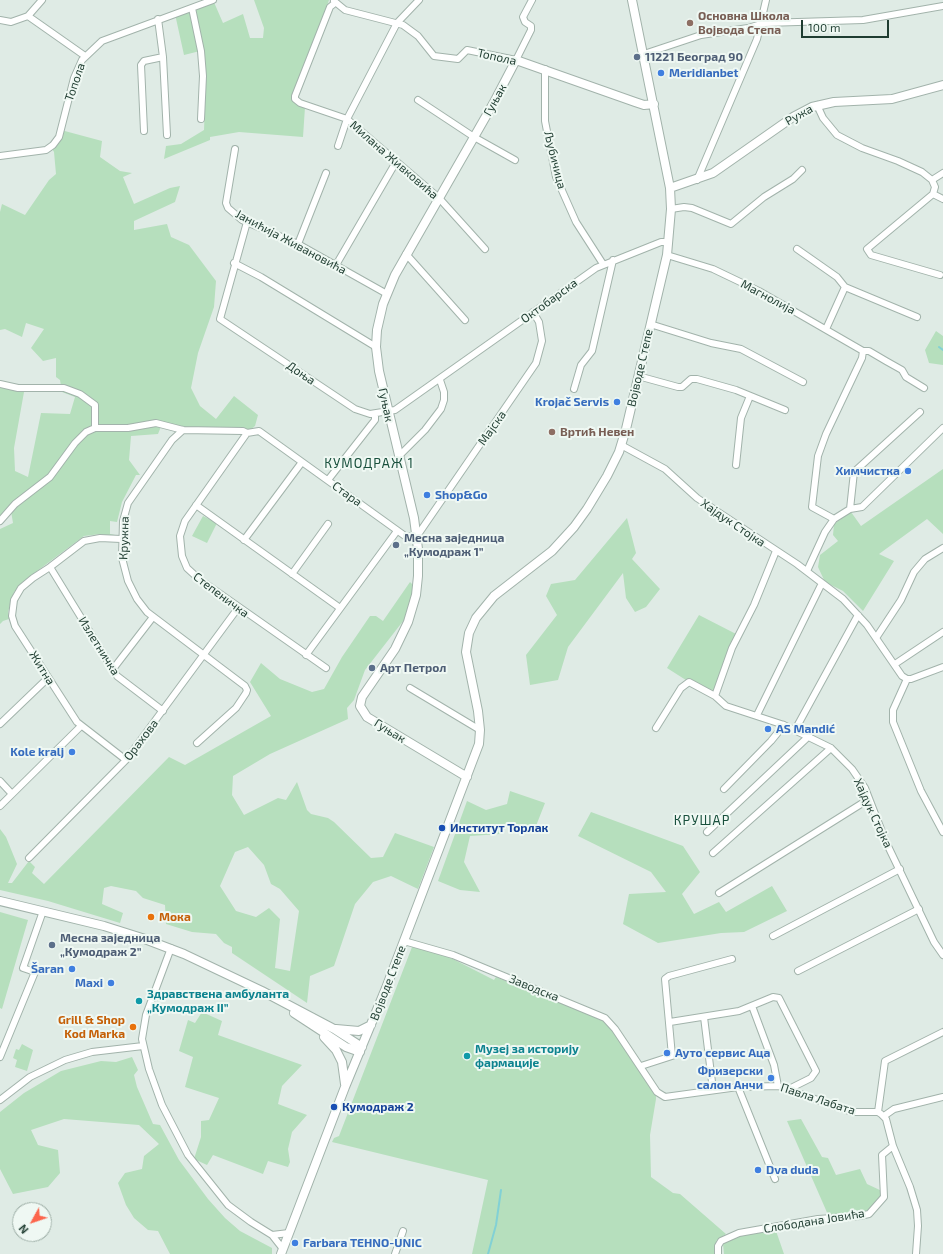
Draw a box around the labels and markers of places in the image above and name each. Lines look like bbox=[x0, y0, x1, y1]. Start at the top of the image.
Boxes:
place label: Основна Школа Војвода Степа bbox=[698, 9, 790, 37]
marker: Основна Школа Војвода Степа bbox=[685, 18, 695, 28]
place label: 11221 Београд 90 bbox=[645, 50, 743, 64]
marker: 11221 Београд 90 bbox=[632, 52, 642, 62]
place label: Meridianbet bbox=[669, 66, 739, 80]
marker: Meridianbet bbox=[656, 68, 666, 78]
place label: Krojač Servis bbox=[535, 395, 609, 409]
marker: Krojač Servis bbox=[612, 397, 622, 407]
place label: Вртић Невен bbox=[560, 425, 634, 439]
marker: Вртић Невен bbox=[547, 427, 557, 437]
place label: Химчистка bbox=[835, 464, 900, 478]
marker: Химчистка bbox=[903, 466, 913, 476]
place label: Shop&Go bbox=[435, 488, 488, 502]
marker: Shop&Go bbox=[422, 490, 432, 500]
place label: Месна заједница „Кумодраж 1” bbox=[404, 531, 504, 559]
marker: Месна заједница „Кумодраж 1” bbox=[391, 540, 401, 550]
place label: Арт Петрол bbox=[380, 661, 446, 675]
marker: Арт Петрол bbox=[367, 663, 377, 673]
place label: AS Mandić bbox=[776, 722, 835, 736]
marker: AS Mandić bbox=[763, 724, 773, 734]
place label: Kole kralj bbox=[10, 745, 64, 759]
marker: Kole kralj bbox=[67, 747, 77, 757]
place label: Институт Торлак bbox=[450, 821, 548, 835]
marker: Институт Торлак bbox=[437, 823, 447, 833]
place label: Мока bbox=[159, 910, 191, 924]
marker: Мока bbox=[146, 912, 156, 922]
place label: Месна заједница „Кумодраж 2” bbox=[60, 931, 160, 959]
marker: Месна заједница „Кумодраж 2” bbox=[47, 940, 57, 950]
place label: Šaran bbox=[31, 962, 64, 976]
marker: Šaran bbox=[67, 964, 77, 974]
place label: Maxi bbox=[75, 976, 103, 990]
marker: Maxi bbox=[106, 978, 116, 988]
place label: Здравствена амбуланта „Кумодраж II” bbox=[147, 987, 289, 1015]
marker: Здравствена амбуланта „Кумодраж II” bbox=[134, 996, 144, 1006]
place label: Grill & Shop Kod Marka bbox=[58, 1013, 125, 1041]
marker: Grill & Shop Kod Marka bbox=[128, 1022, 138, 1032]
place label: Музеј за историју фармације bbox=[475, 1042, 579, 1070]
place label: Ауто сервис Аца bbox=[675, 1046, 770, 1060]
marker: Ауто сервис Аца bbox=[662, 1048, 672, 1058]
marker: Музеј за историју фармације bbox=[462, 1051, 472, 1061]
place label: Фризерски салон Анчи bbox=[697, 1064, 763, 1092]
marker: Фризерски салон Анчи bbox=[766, 1073, 776, 1083]
place label: Кумодраж 2 bbox=[342, 1100, 414, 1114]
marker: Кумодраж 2 bbox=[329, 1102, 339, 1112]
place label: Dva duda bbox=[766, 1163, 819, 1177]
marker: Dva duda bbox=[753, 1165, 763, 1175]
place label: Farbara TEHNO-UNIC bbox=[303, 1236, 422, 1250]
marker: Farbara TEHNO-UNIC bbox=[290, 1238, 300, 1248]

